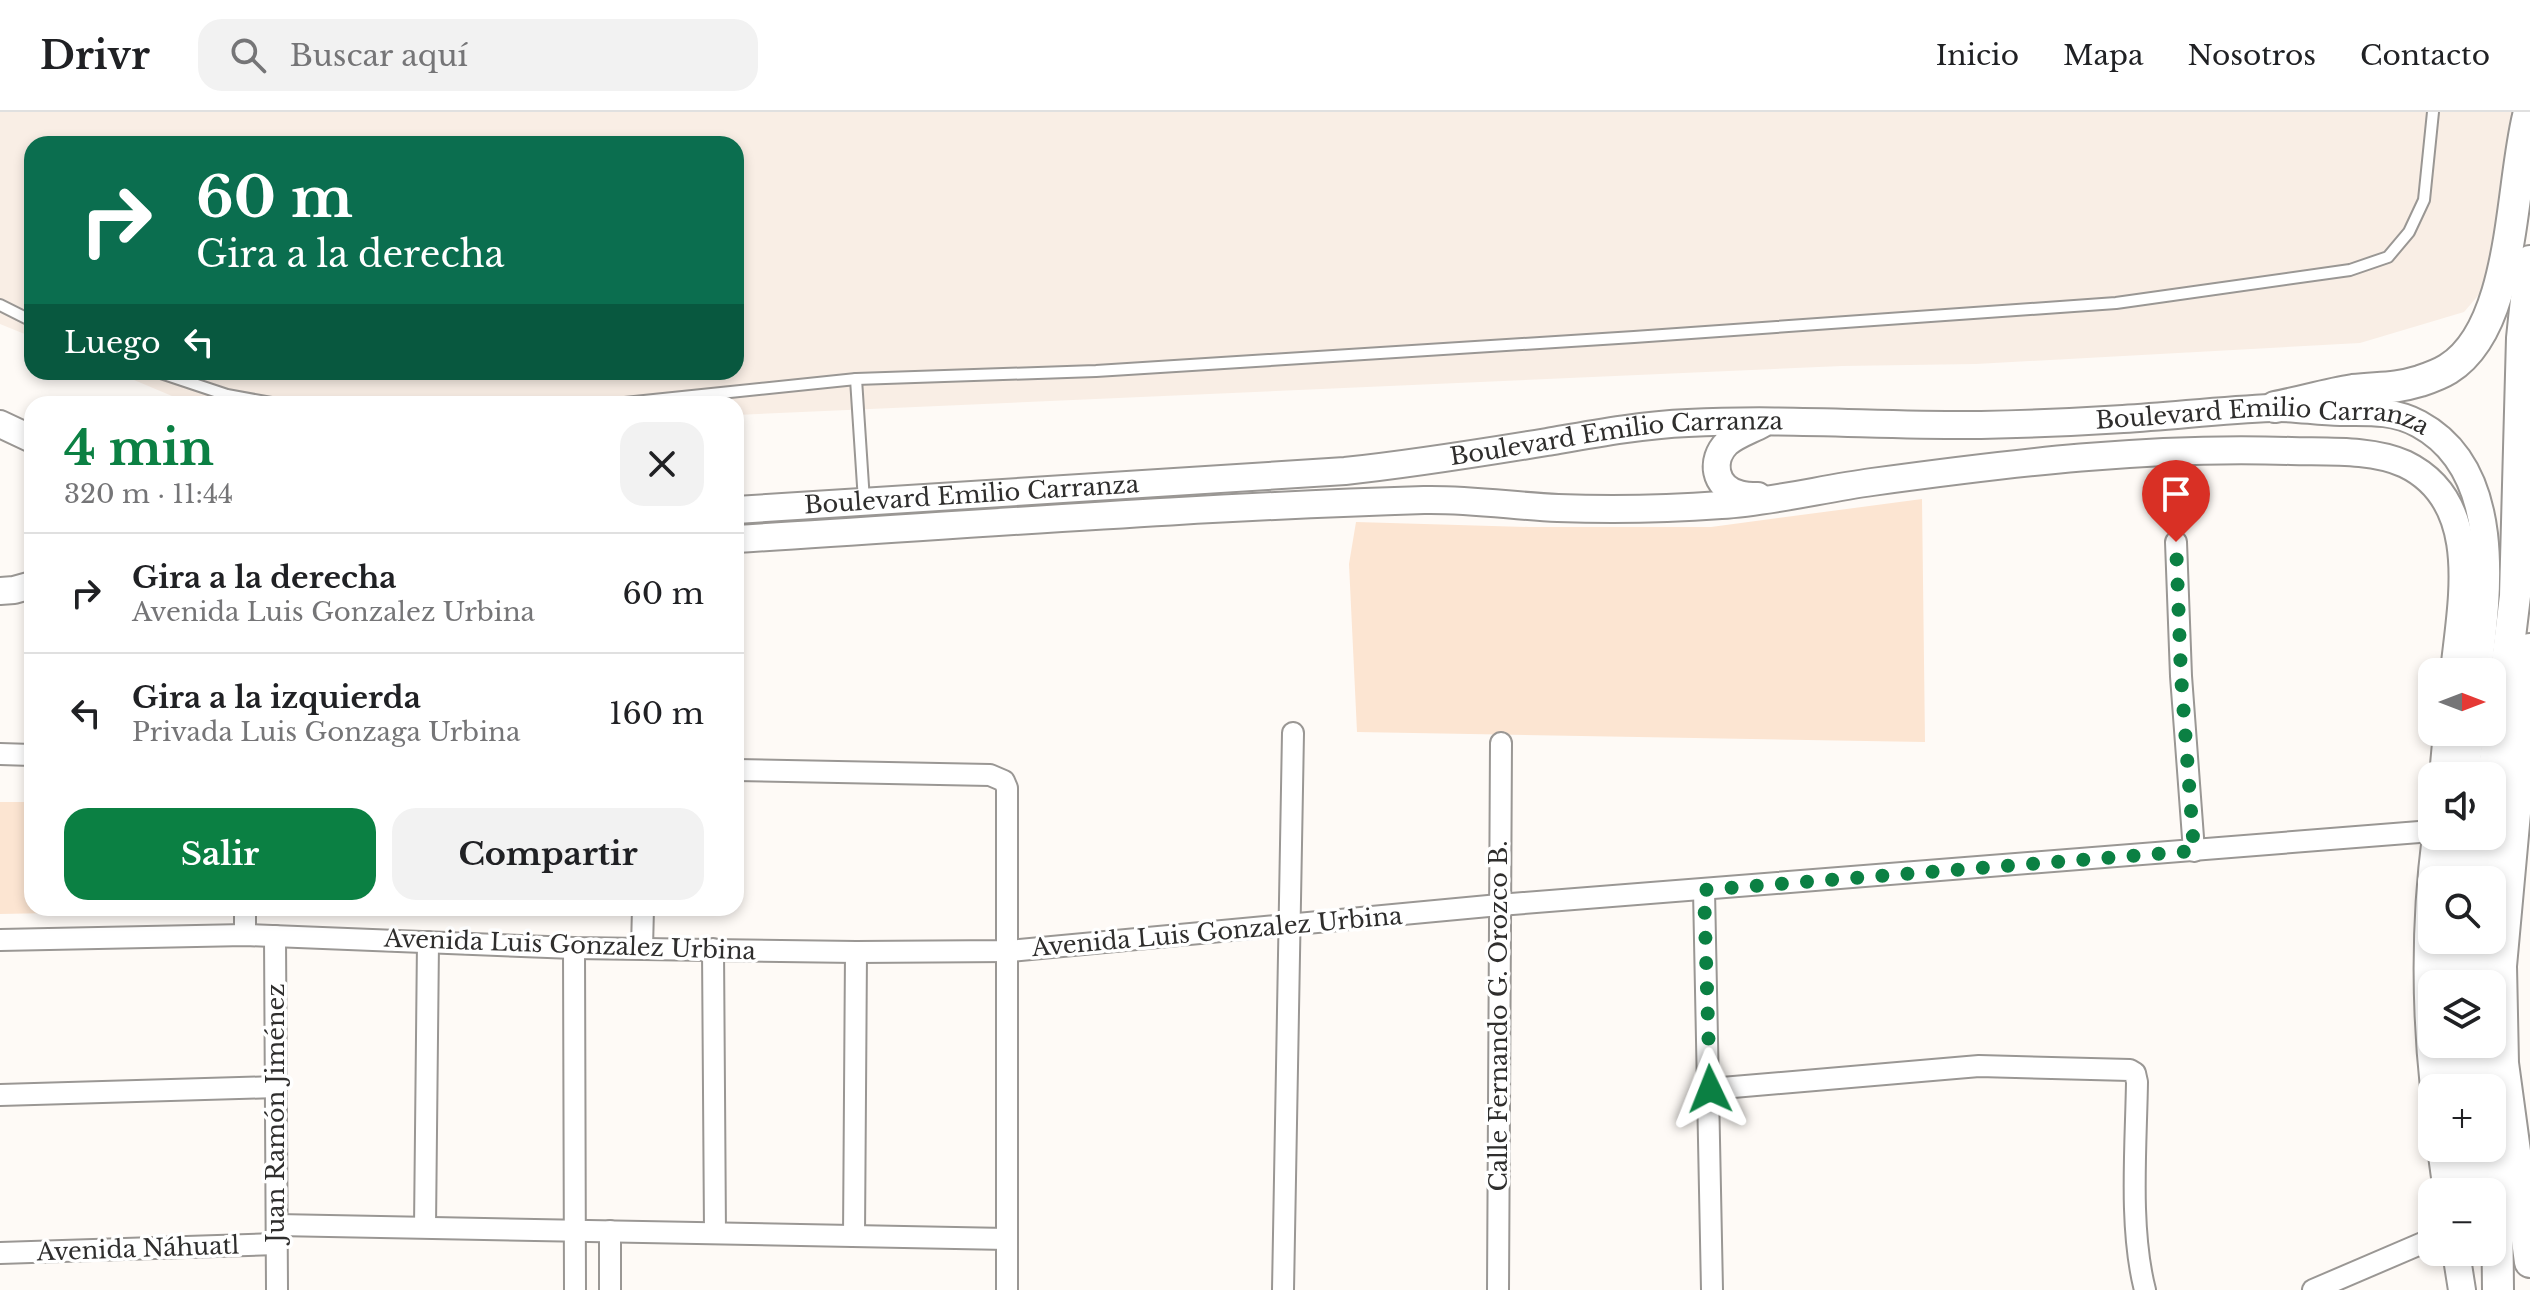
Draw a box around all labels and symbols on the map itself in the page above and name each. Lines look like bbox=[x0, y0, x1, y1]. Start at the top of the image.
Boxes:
street label: Boulevard Emilio Carranza bbox=[2095, 393, 2435, 441]
street label: Boulevard Emilio Carranza bbox=[1448, 406, 1784, 471]
pin bbox=[2142, 460, 2210, 542]
street label: Boulevard Emilio Carranza bbox=[803, 469, 1140, 520]
north arrow bbox=[2418, 658, 2506, 746]
street label: Calle Fernando G. Orozco B. bbox=[1484, 840, 1513, 1192]
street label: Avenida Luis Gonzalez Urbina bbox=[1029, 901, 1404, 962]
street label: Avenida Luis Gonzalez Urbina bbox=[383, 923, 757, 966]
street label: Juan Ramón Jiménez bbox=[261, 983, 290, 1246]
position arrow bbox=[1668, 1047, 1752, 1131]
street label: Avenida Náhuatl bbox=[35, 1230, 240, 1267]

